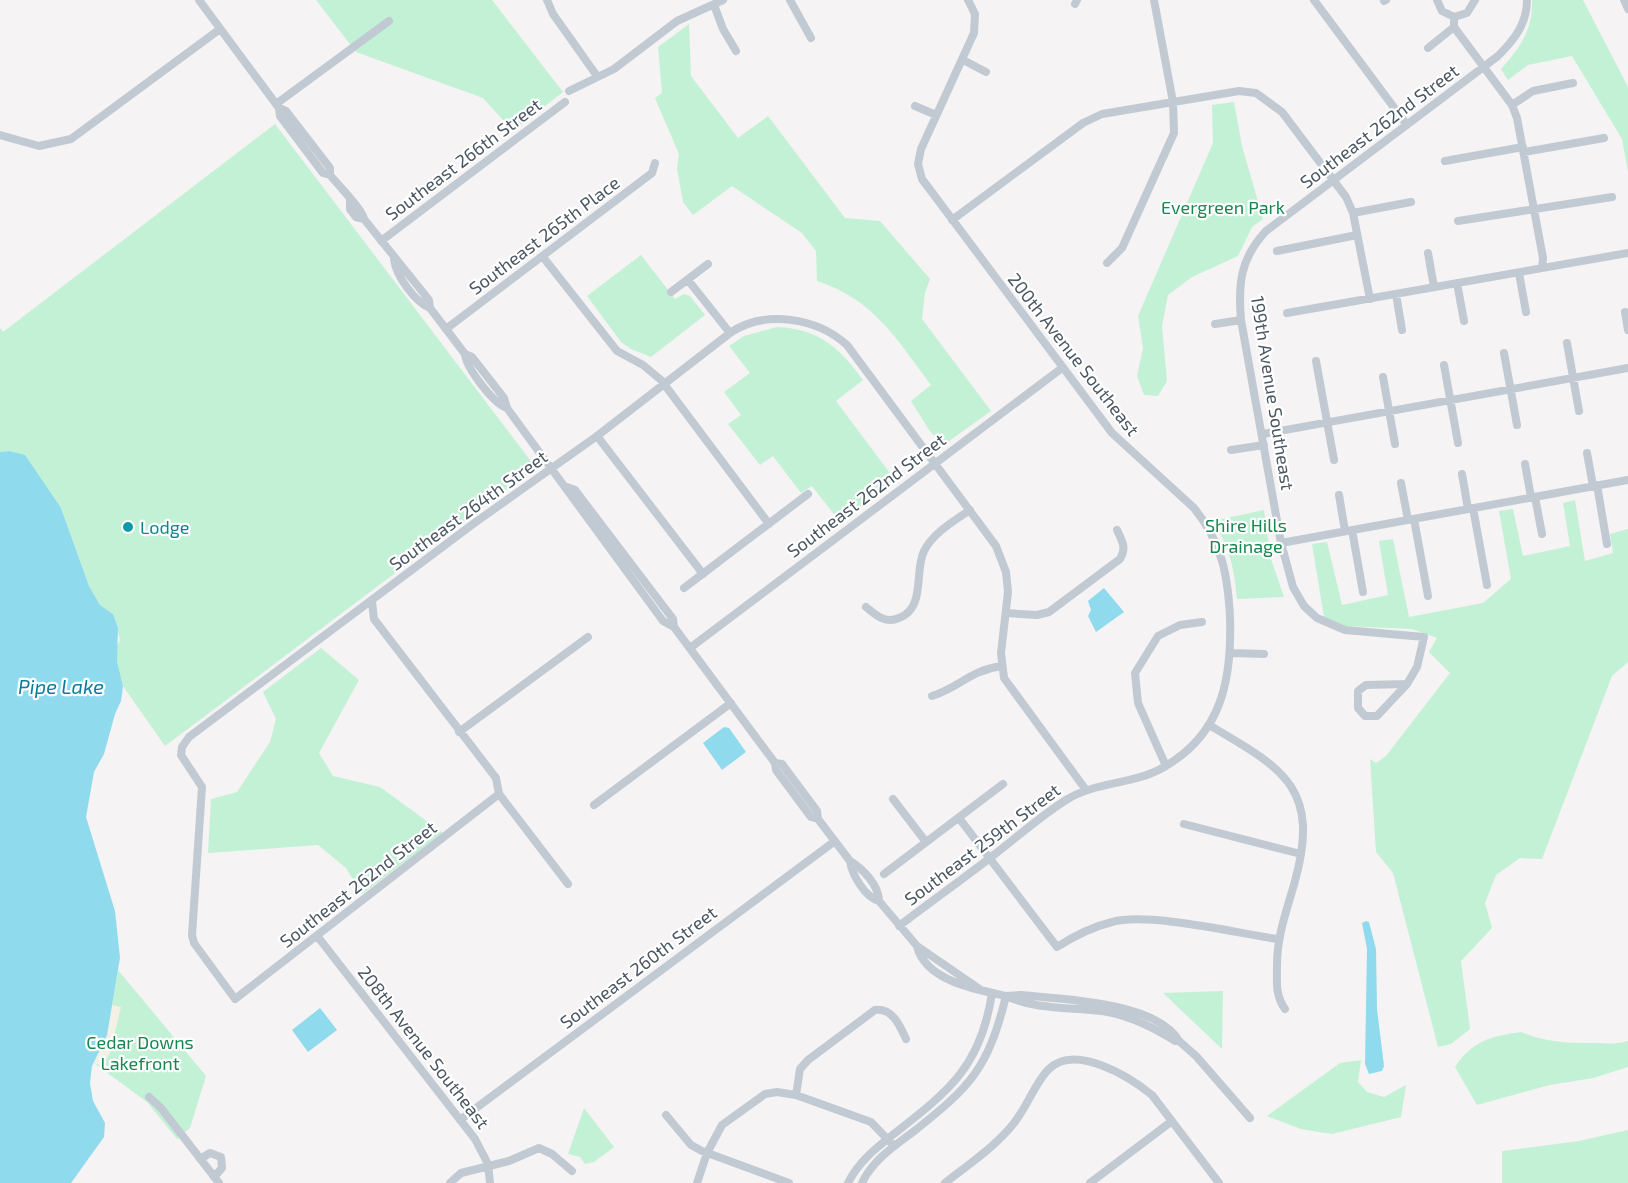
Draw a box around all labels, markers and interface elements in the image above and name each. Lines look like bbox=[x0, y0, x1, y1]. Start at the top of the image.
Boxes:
street label: Southeast 262nd Street bbox=[1295, 59, 1463, 193]
street label: Southeast 266th Street bbox=[381, 93, 545, 225]
street label: Southeast 265th Place bbox=[464, 171, 624, 299]
park label: Evergreen Park bbox=[1161, 196, 1285, 218]
street label: 200th Avenue Southeast bbox=[1004, 268, 1144, 440]
street label: 199th Avenue Southeast bbox=[1247, 294, 1299, 492]
street label: Southeast 262nd Street bbox=[782, 428, 950, 562]
street label: Southeast 264th Street bbox=[385, 445, 552, 575]
park label: Shire Hills Drainage bbox=[1205, 514, 1287, 557]
place label: Lodge bbox=[140, 516, 189, 538]
marker: Lodge bbox=[121, 520, 135, 534]
water label: Pipe Lake bbox=[18, 674, 104, 698]
street label: Southeast 259th Street bbox=[900, 778, 1064, 910]
street label: Southeast 262nd Street bbox=[275, 816, 441, 952]
street label: Southeast 260th Street bbox=[555, 901, 721, 1033]
street label: 208th Avenue Southeast bbox=[354, 961, 494, 1133]
park label: Cedar Downs Lakefront bbox=[86, 1031, 194, 1074]

